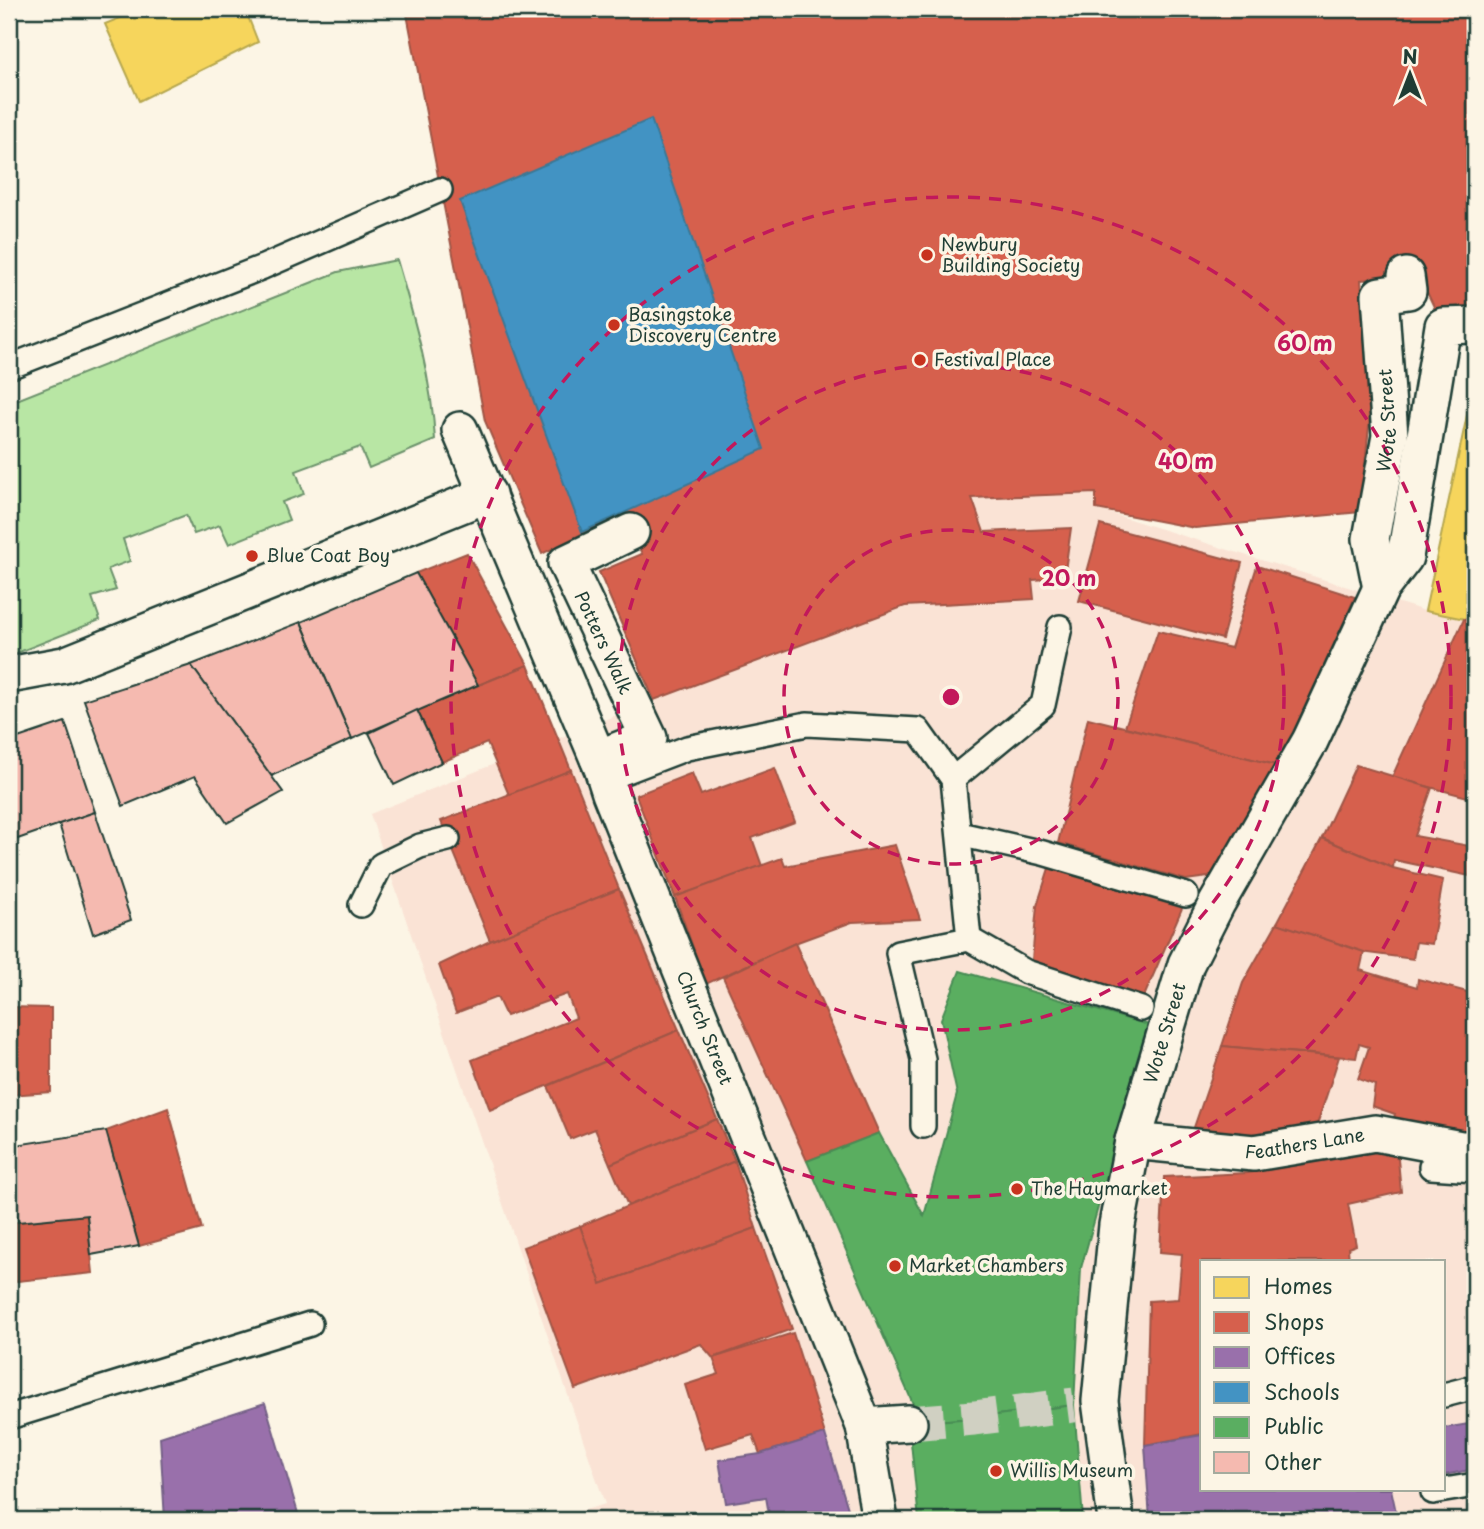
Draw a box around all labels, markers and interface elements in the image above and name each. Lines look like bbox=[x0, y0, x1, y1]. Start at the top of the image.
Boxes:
north arrow bbox=[1376, 38, 1446, 108]
text: N bbox=[1402, 42, 1418, 70]
place label: Newbury Building Society bbox=[941, 230, 1080, 278]
marker: Newbury Building Society bbox=[919, 247, 935, 263]
place label: Basingstoke Discovery Centre bbox=[628, 300, 777, 348]
marker: Basingstoke Discovery Centre bbox=[606, 317, 622, 333]
text: 60 m bbox=[1277, 326, 1333, 358]
place label: Festival Place bbox=[934, 345, 1051, 372]
marker: Festival Place bbox=[912, 352, 928, 368]
street label: Wote Street bbox=[1369, 368, 1402, 474]
text: 40 m bbox=[1158, 444, 1214, 476]
place label: Blue Coat Boy bbox=[266, 541, 390, 568]
marker: Blue Coat Boy bbox=[244, 548, 260, 564]
text: 20 m bbox=[1042, 561, 1096, 593]
street label: Potters Walk bbox=[569, 586, 640, 698]
centre of rings bbox=[939, 685, 963, 709]
street label: Church Street bbox=[671, 966, 741, 1089]
street label: Wote Street bbox=[1136, 979, 1192, 1086]
street label: Feathers Lane bbox=[1244, 1120, 1366, 1165]
place label: The Haymarket bbox=[1031, 1174, 1168, 1201]
marker: The Haymarket bbox=[1009, 1181, 1025, 1197]
place label: Market Chambers bbox=[909, 1251, 1064, 1278]
marker: Market Chambers bbox=[887, 1258, 903, 1274]
legend bbox=[1200, 1260, 1446, 1490]
text: Homes bbox=[1264, 1269, 1332, 1301]
text: Shops bbox=[1264, 1305, 1324, 1337]
text: Offices bbox=[1264, 1339, 1335, 1371]
text: Schools bbox=[1264, 1375, 1340, 1407]
text: Public bbox=[1264, 1409, 1324, 1441]
text: Other bbox=[1264, 1445, 1322, 1477]
place label: Willis Museum bbox=[1010, 1456, 1133, 1483]
marker: Willis Museum bbox=[988, 1463, 1004, 1479]

